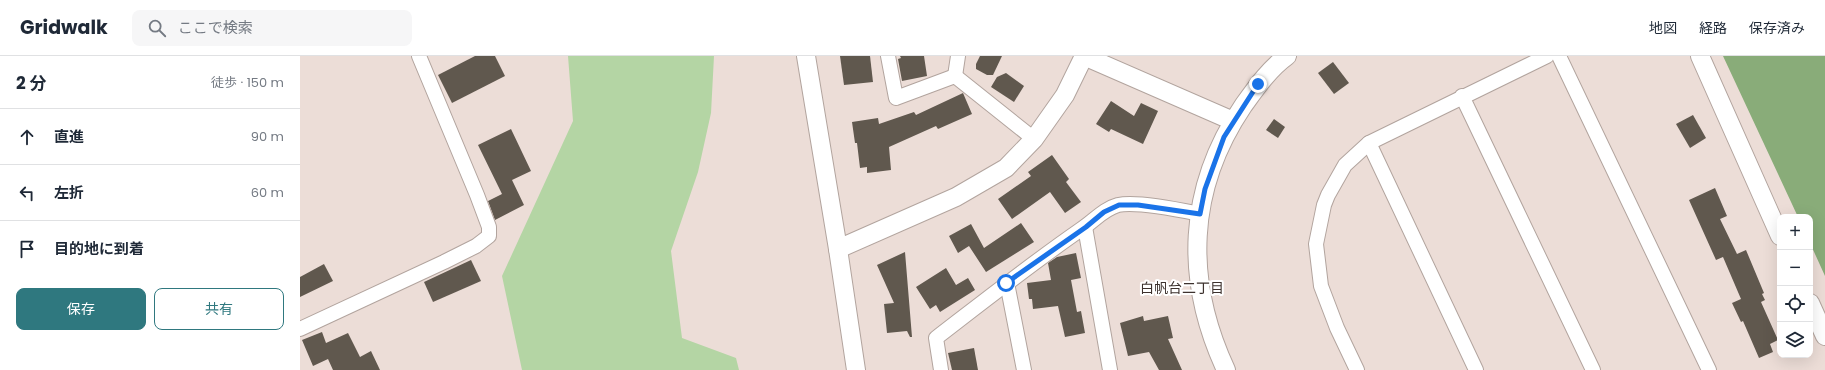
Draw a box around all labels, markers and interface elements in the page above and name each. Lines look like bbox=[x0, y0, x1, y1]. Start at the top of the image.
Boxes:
search box bbox=[132, 10, 412, 46]
text: Gridwalk bbox=[20, 14, 108, 41]
icon: search bbox=[146, 17, 168, 39]
text: ここで検索 bbox=[178, 17, 253, 38]
text: 地図 bbox=[1649, 18, 1677, 38]
text: 経路 bbox=[1699, 18, 1727, 38]
text: 保存済み bbox=[1749, 18, 1805, 38]
text: 2 分 bbox=[16, 71, 46, 95]
text: 徒歩 · 150 m bbox=[211, 73, 284, 92]
route end bbox=[1249, 75, 1267, 93]
icon: ahead bbox=[16, 126, 38, 148]
text: 直進 bbox=[54, 126, 84, 147]
text: 90 m bbox=[251, 127, 284, 146]
icon: left bbox=[16, 182, 38, 204]
text: 左折 bbox=[54, 182, 84, 203]
text: 60 m bbox=[251, 183, 284, 202]
map controls bbox=[1777, 214, 1813, 358]
button: + bbox=[1777, 214, 1813, 250]
icon: arrive bbox=[16, 238, 38, 260]
text: 目的地に到着 bbox=[54, 238, 144, 259]
button: − bbox=[1777, 250, 1813, 286]
route start bbox=[997, 274, 1015, 292]
district label: 白帆台二丁目 bbox=[1140, 278, 1224, 298]
button: locate bbox=[1777, 286, 1813, 322]
button: 保存 bbox=[16, 288, 146, 330]
button: 共有 bbox=[154, 288, 284, 330]
button: layers bbox=[1777, 322, 1813, 358]

